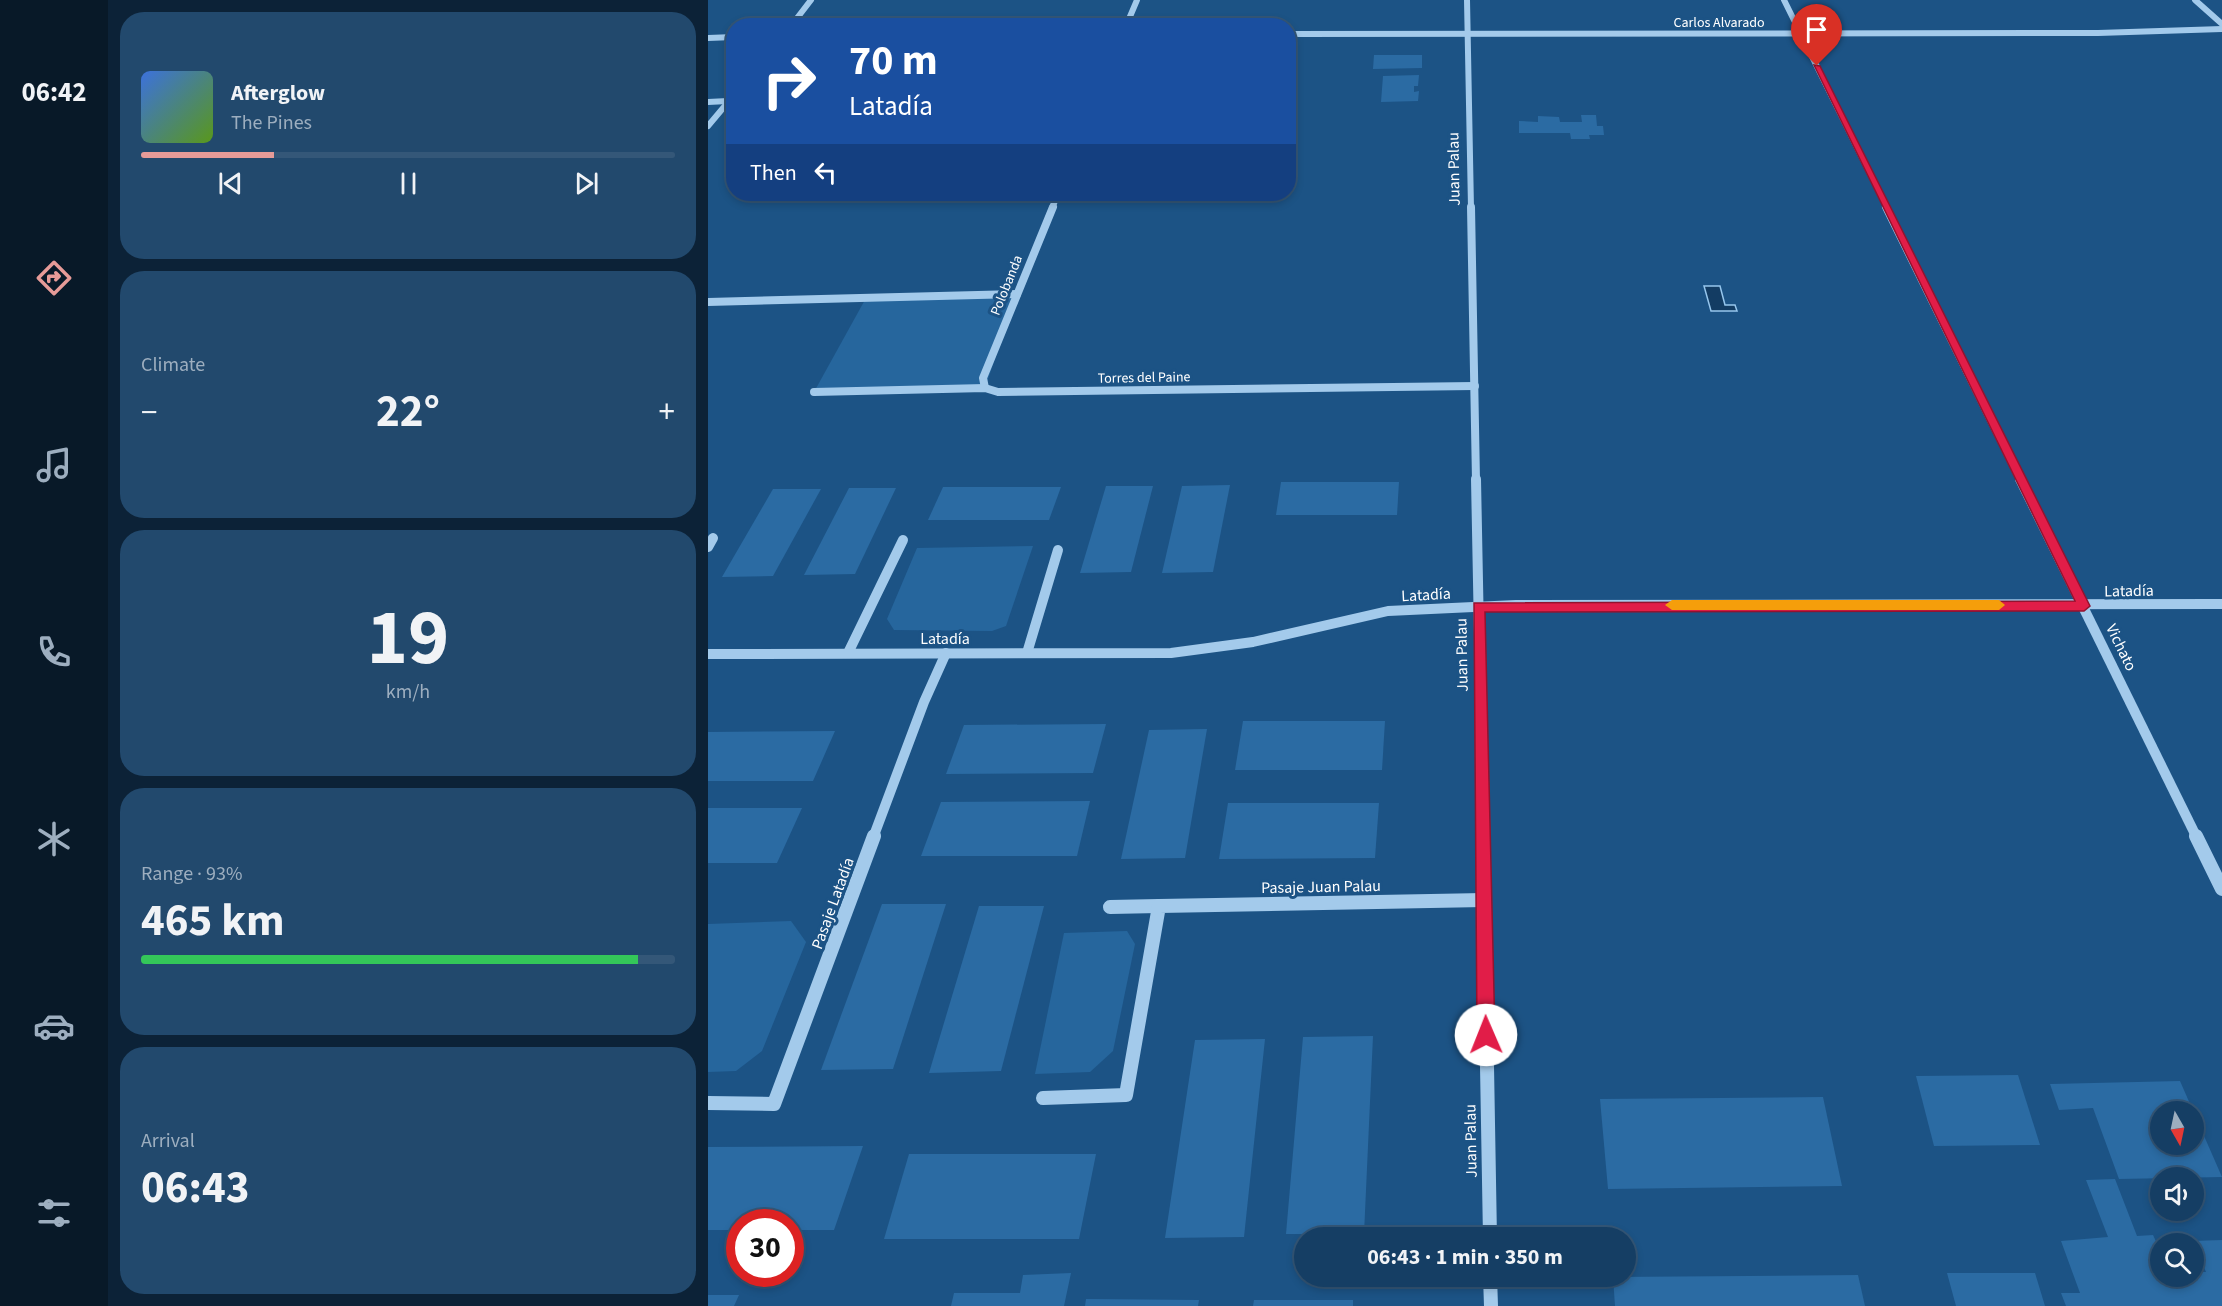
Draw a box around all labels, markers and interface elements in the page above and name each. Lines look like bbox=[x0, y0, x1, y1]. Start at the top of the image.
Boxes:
pin bbox=[1791, 4, 1842, 66]
street label: Carlos Alvarado bbox=[1673, 13, 1765, 33]
icon: arrive bbox=[1800, 13, 1833, 46]
text: 70 m bbox=[849, 31, 938, 91]
icon: right bbox=[750, 42, 828, 120]
text: 06:42 bbox=[21, 73, 87, 112]
text: Afterglow bbox=[231, 77, 325, 109]
text: Latadía bbox=[849, 87, 933, 126]
text: The Pines bbox=[231, 109, 312, 137]
street label: Juan Palau bbox=[1442, 132, 1466, 206]
icon: left bbox=[809, 156, 842, 189]
text: Then bbox=[750, 157, 797, 189]
icon: previous bbox=[214, 167, 247, 200]
icon: pause bbox=[392, 167, 425, 200]
icon: next bbox=[570, 167, 603, 200]
street label: Polobanda bbox=[986, 252, 1028, 319]
icon: directions bbox=[33, 257, 75, 299]
text: Climate bbox=[141, 351, 205, 379]
street label: Torres del Paine bbox=[1097, 367, 1191, 389]
text: 22° bbox=[376, 380, 440, 444]
text: − bbox=[141, 389, 157, 436]
text: + bbox=[659, 389, 675, 436]
icon: music bbox=[33, 444, 75, 486]
street label: Latadía bbox=[2104, 580, 2154, 602]
text: 19 bbox=[367, 583, 449, 694]
street label: Latadía bbox=[1401, 583, 1451, 607]
street label: Juan Palau bbox=[1450, 618, 1474, 692]
street label: Vichato bbox=[2100, 620, 2142, 675]
street label: Latadía bbox=[920, 628, 970, 650]
icon: phone bbox=[33, 631, 75, 673]
text: km/h bbox=[386, 678, 430, 706]
icon: climate bbox=[33, 818, 75, 860]
street label: Pasaje Latadía bbox=[806, 855, 860, 952]
text: Range · 93% bbox=[141, 860, 242, 888]
street label: Pasaje Juan Palau bbox=[1261, 875, 1381, 899]
text: 465 km bbox=[141, 889, 285, 953]
position arrow bbox=[1454, 1003, 1518, 1067]
icon: car bbox=[33, 1005, 75, 1047]
north arrow bbox=[2150, 1101, 2204, 1155]
map controls bbox=[2150, 1101, 2204, 1287]
street label: Juan Palau bbox=[1459, 1104, 1483, 1178]
text: Arrival bbox=[141, 1127, 195, 1155]
text: 06:43 bbox=[141, 1156, 250, 1220]
button: sound bbox=[2150, 1167, 2204, 1221]
icon: filters bbox=[33, 1192, 75, 1234]
speed limit sign: 30 bbox=[726, 1209, 804, 1287]
button: search bbox=[2150, 1233, 2204, 1287]
text: 06:43 · 1 min · 350 m bbox=[1367, 1241, 1563, 1273]

